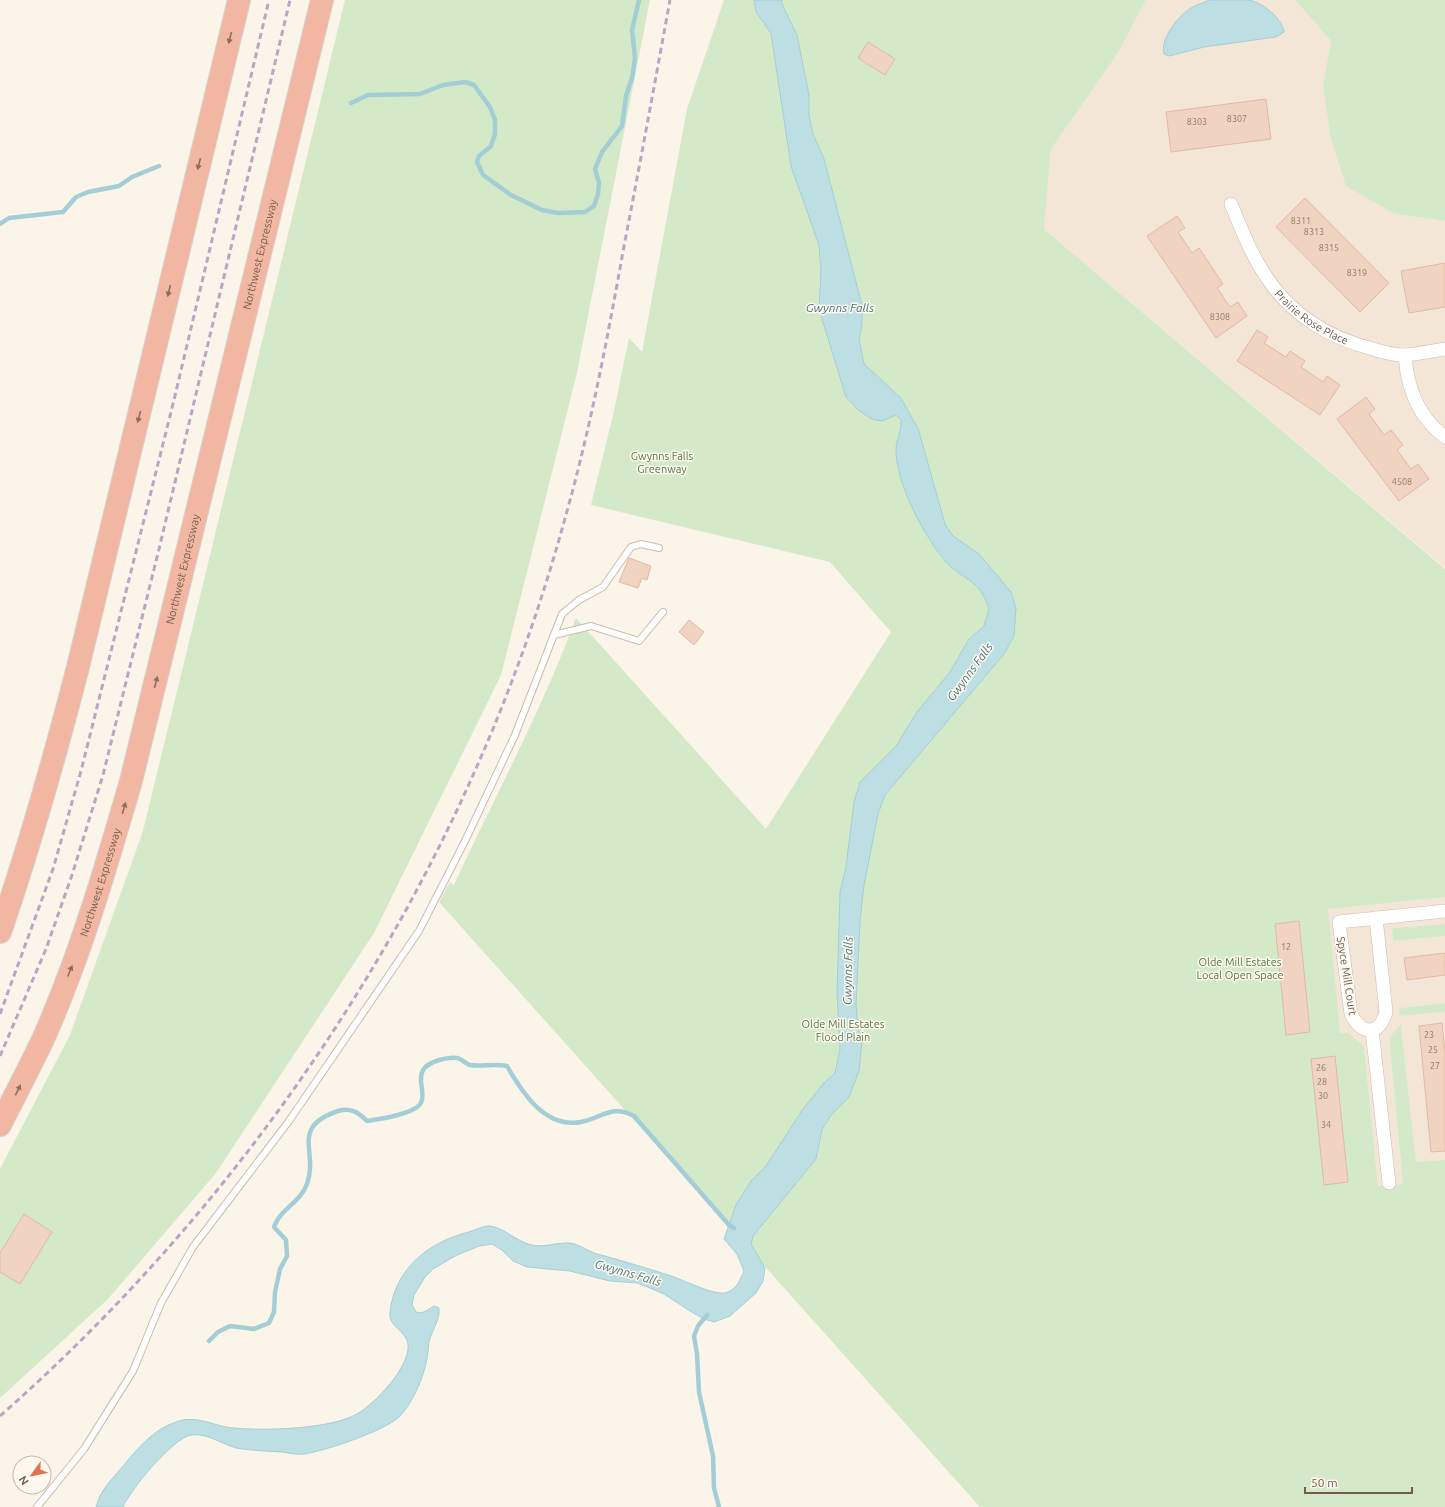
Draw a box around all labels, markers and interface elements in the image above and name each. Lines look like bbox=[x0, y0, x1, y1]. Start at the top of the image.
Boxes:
one-way arrow bbox=[226, 32, 232, 44]
house number: 8307 bbox=[1227, 114, 1247, 124]
house number: 8303 bbox=[1187, 117, 1207, 127]
one-way arrow bbox=[196, 158, 202, 170]
street label: Northwest Expressway bbox=[241, 198, 279, 311]
house number: 8311 bbox=[1291, 216, 1311, 226]
house number: 8313 bbox=[1304, 227, 1324, 237]
house number: 8315 bbox=[1319, 243, 1339, 253]
house number: 8319 bbox=[1347, 268, 1367, 278]
one-way arrow bbox=[166, 285, 172, 297]
street label: Prairie Rose Place bbox=[1273, 288, 1350, 347]
water label: Gwynns Falls bbox=[806, 301, 874, 314]
house number: 8308 bbox=[1210, 312, 1230, 322]
one-way arrow bbox=[136, 411, 142, 423]
park label: Gwynns Falls Greenway bbox=[631, 450, 694, 475]
house number: 4508 bbox=[1392, 477, 1412, 487]
street label: Northwest Expressway bbox=[164, 512, 202, 625]
water label: Gwynns Falls bbox=[944, 640, 995, 703]
one-way arrow bbox=[153, 676, 159, 688]
one-way arrow bbox=[121, 801, 127, 813]
street label: Northwest Expressway bbox=[78, 826, 123, 938]
street label: Spyce Mill Court bbox=[1335, 936, 1359, 1017]
water label: Gwynns Falls bbox=[840, 937, 855, 1005]
house number: 12 bbox=[1281, 942, 1291, 952]
park label: Olde Mill Estates Local Open Space bbox=[1196, 956, 1284, 981]
one-way arrow bbox=[68, 965, 74, 977]
park label: Olde Mill Estates Flood Plain bbox=[801, 1018, 885, 1043]
house number: 23 bbox=[1424, 1030, 1434, 1040]
house number: 25 bbox=[1428, 1045, 1438, 1055]
house number: 27 bbox=[1430, 1061, 1440, 1071]
house number: 26 bbox=[1316, 1063, 1326, 1073]
house number: 28 bbox=[1317, 1077, 1327, 1087]
one-way arrow bbox=[15, 1084, 21, 1096]
house number: 30 bbox=[1318, 1091, 1328, 1101]
house number: 34 bbox=[1321, 1120, 1331, 1130]
water label: Gwynns Falls bbox=[593, 1257, 663, 1288]
north arrow bbox=[12, 1455, 52, 1495]
scale bar bbox=[1305, 1469, 1412, 1495]
text: N bbox=[16, 1474, 31, 1487]
text: 50 m bbox=[1311, 1476, 1338, 1489]

